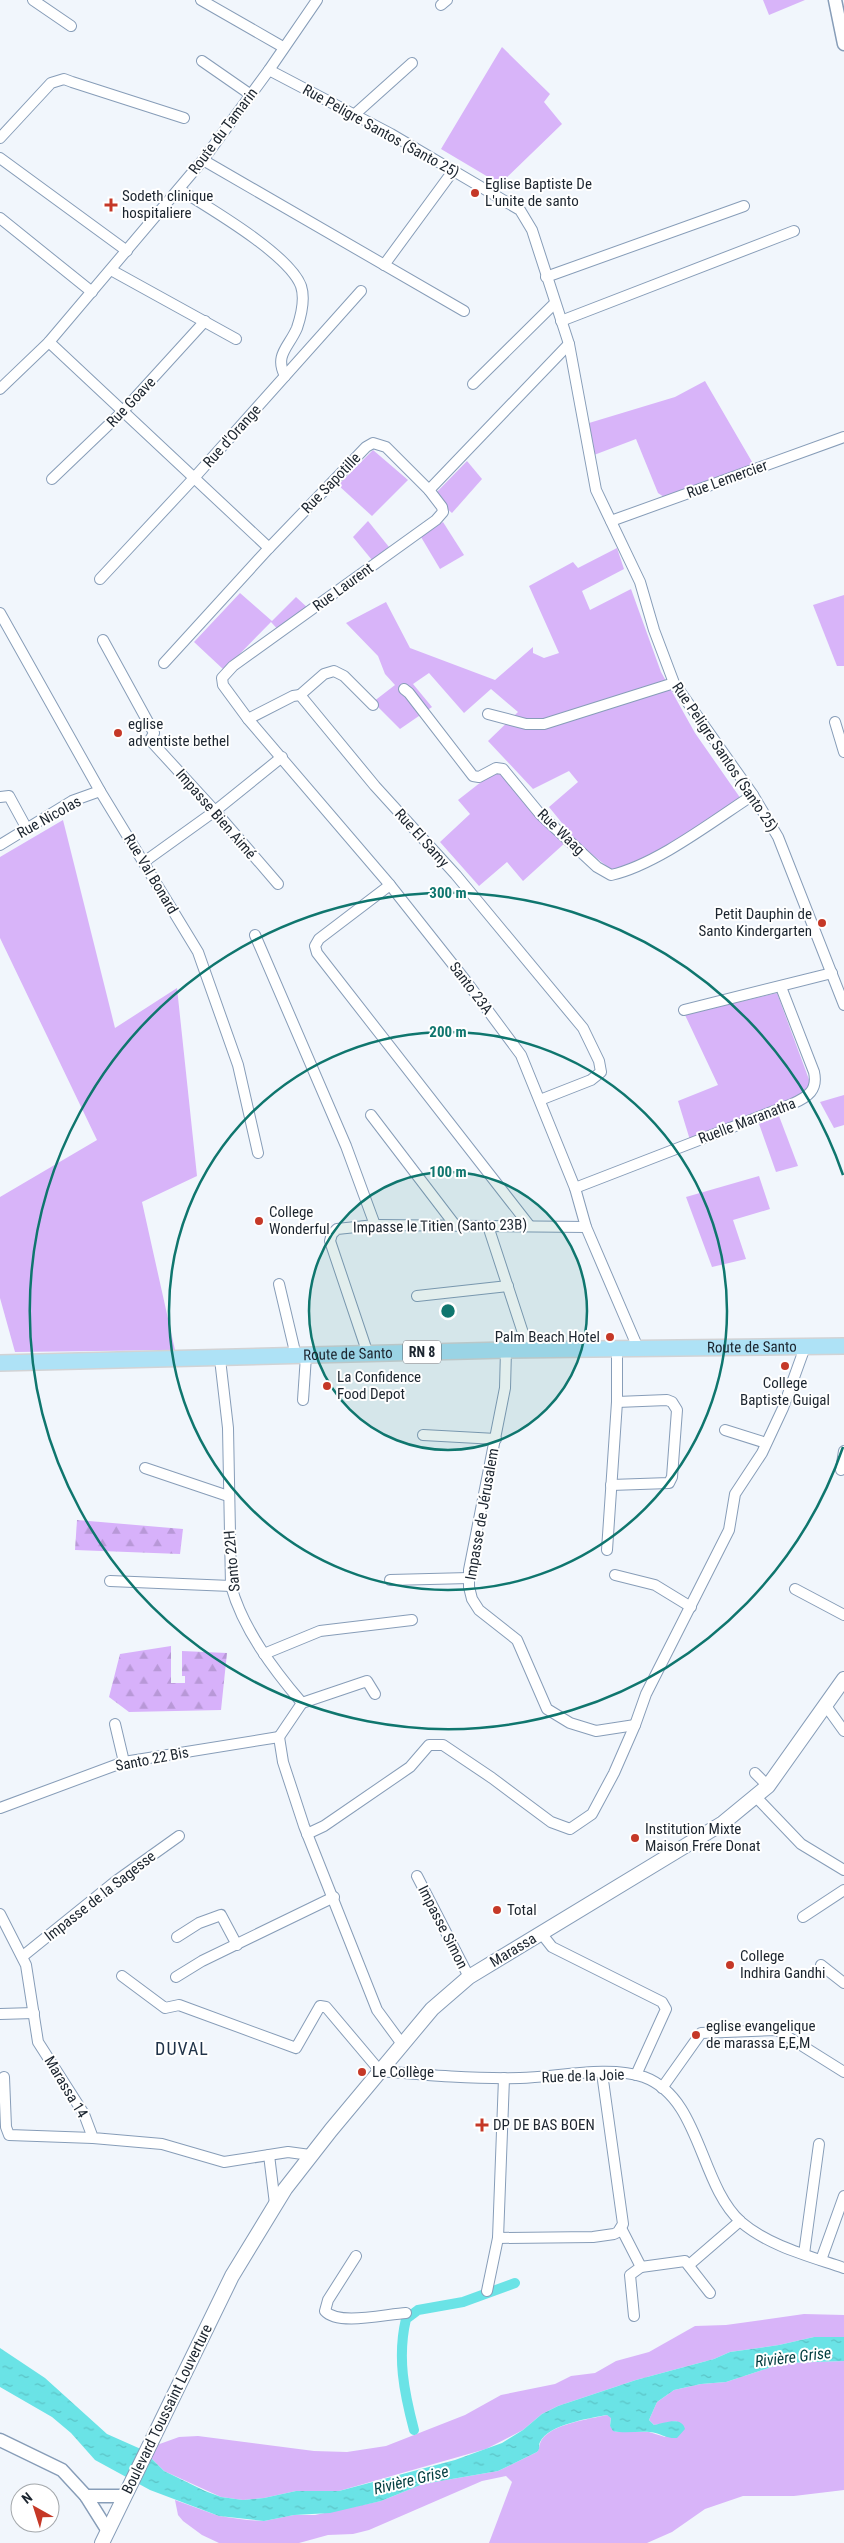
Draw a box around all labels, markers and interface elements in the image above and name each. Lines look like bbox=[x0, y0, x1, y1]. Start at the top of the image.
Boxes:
street label: Rue Peligre Santos (Santo 25) bbox=[300, 80, 462, 182]
street label: Route du Tamarin bbox=[185, 84, 261, 178]
place label: Eglise Baptiste De L'unite de santo bbox=[485, 175, 592, 210]
place label: Sodeth clinique hospitaliere bbox=[122, 187, 213, 222]
marker: Eglise Baptiste De L'unite de santo bbox=[469, 187, 481, 199]
marker: Sodeth clinique hospitaliere bbox=[104, 198, 118, 212]
street label: Rue Goave bbox=[103, 373, 159, 431]
street label: Rue d'Orange bbox=[199, 401, 265, 471]
street label: Rue Sapotille bbox=[298, 449, 364, 517]
street label: Rue Lemercier bbox=[684, 456, 770, 502]
street label: Rue Laurent bbox=[309, 559, 377, 615]
street label: Rue Peligre Santos (Santo 25) bbox=[668, 679, 782, 835]
place label: eglise adventiste bethel bbox=[128, 715, 229, 750]
marker: eglise adventiste bethel bbox=[112, 727, 124, 739]
street label: Impasse Bien Aimé bbox=[172, 765, 260, 863]
street label: Rue Nicolas bbox=[14, 792, 84, 842]
street label: Rue El Samy bbox=[391, 805, 453, 871]
street label: Rue Waag bbox=[534, 805, 588, 859]
street label: Rue Val Bonard bbox=[120, 831, 182, 917]
text: 300 m bbox=[429, 884, 467, 902]
place label: Petit Dauphin de Santo Kindergarten bbox=[698, 905, 812, 940]
marker: Petit Dauphin de Santo Kindergarten bbox=[816, 917, 828, 929]
street label: Santo 23A bbox=[445, 958, 497, 1018]
text: 200 m bbox=[429, 1023, 467, 1041]
street label: Ruelle Maranatha bbox=[696, 1094, 798, 1148]
text: 100 m bbox=[429, 1163, 467, 1181]
place label: College Wonderful bbox=[269, 1203, 330, 1238]
marker: College Wonderful bbox=[253, 1215, 265, 1227]
street label: Impasse le Titien (Santo 23B) bbox=[353, 1215, 527, 1237]
centre of rings bbox=[439, 1302, 457, 1320]
place label: Palm Beach Hotel bbox=[495, 1328, 600, 1346]
marker: Palm Beach Hotel bbox=[604, 1331, 616, 1343]
street label: Route de Santo bbox=[707, 1338, 797, 1357]
road number: RN 8 bbox=[403, 1340, 441, 1364]
street label: Route de Santo bbox=[303, 1344, 393, 1364]
marker: College Baptiste Guigal bbox=[779, 1360, 791, 1372]
place label: La Confidence Food Depot bbox=[337, 1368, 421, 1403]
place label: College Baptiste Guigal bbox=[740, 1374, 830, 1409]
marker: La Confidence Food Depot bbox=[321, 1380, 333, 1392]
street label: Impasse de Jérusalem bbox=[462, 1447, 502, 1581]
street label: Santo 22H bbox=[220, 1530, 244, 1592]
street label: Santo 22 Bis bbox=[114, 1743, 190, 1775]
place label: Institution Mixte Maison Frere Donat bbox=[645, 1820, 760, 1855]
marker: Institution Mixte Maison Frere Donat bbox=[629, 1832, 641, 1844]
street label: Impasse de la Sagesse bbox=[41, 1847, 159, 1945]
street label: Impasse Simon bbox=[414, 1882, 472, 1972]
place label: Total bbox=[507, 1901, 537, 1919]
marker: Total bbox=[491, 1904, 503, 1916]
street label: Marassa bbox=[487, 1929, 539, 1971]
place label: College Indhira Gandhi bbox=[740, 1947, 826, 1982]
marker: College Indhira Gandhi bbox=[724, 1959, 736, 1971]
place label: eglise evangelique de marassa E,E,M bbox=[706, 2017, 815, 2052]
marker: eglise evangelique de marassa E,E,M bbox=[690, 2029, 702, 2041]
district label: DUVAL bbox=[155, 2038, 209, 2059]
street label: Marassa 14 bbox=[40, 2053, 92, 2121]
place label: Le Collège bbox=[372, 2063, 434, 2081]
marker: Le Collège bbox=[356, 2066, 368, 2078]
street label: Rue de la Joie bbox=[541, 2066, 625, 2086]
place label: DP DE BAS BOEN bbox=[493, 2116, 595, 2134]
marker: DP DE BAS BOEN bbox=[475, 2118, 489, 2132]
street label: Boulevard Toussaint Louverture bbox=[118, 2321, 216, 2497]
water label: Rivière Grise bbox=[754, 2343, 832, 2371]
water label: Rivière Grise bbox=[372, 2462, 450, 2498]
north arrow bbox=[10, 2483, 60, 2533]
text: N bbox=[18, 2489, 35, 2507]

